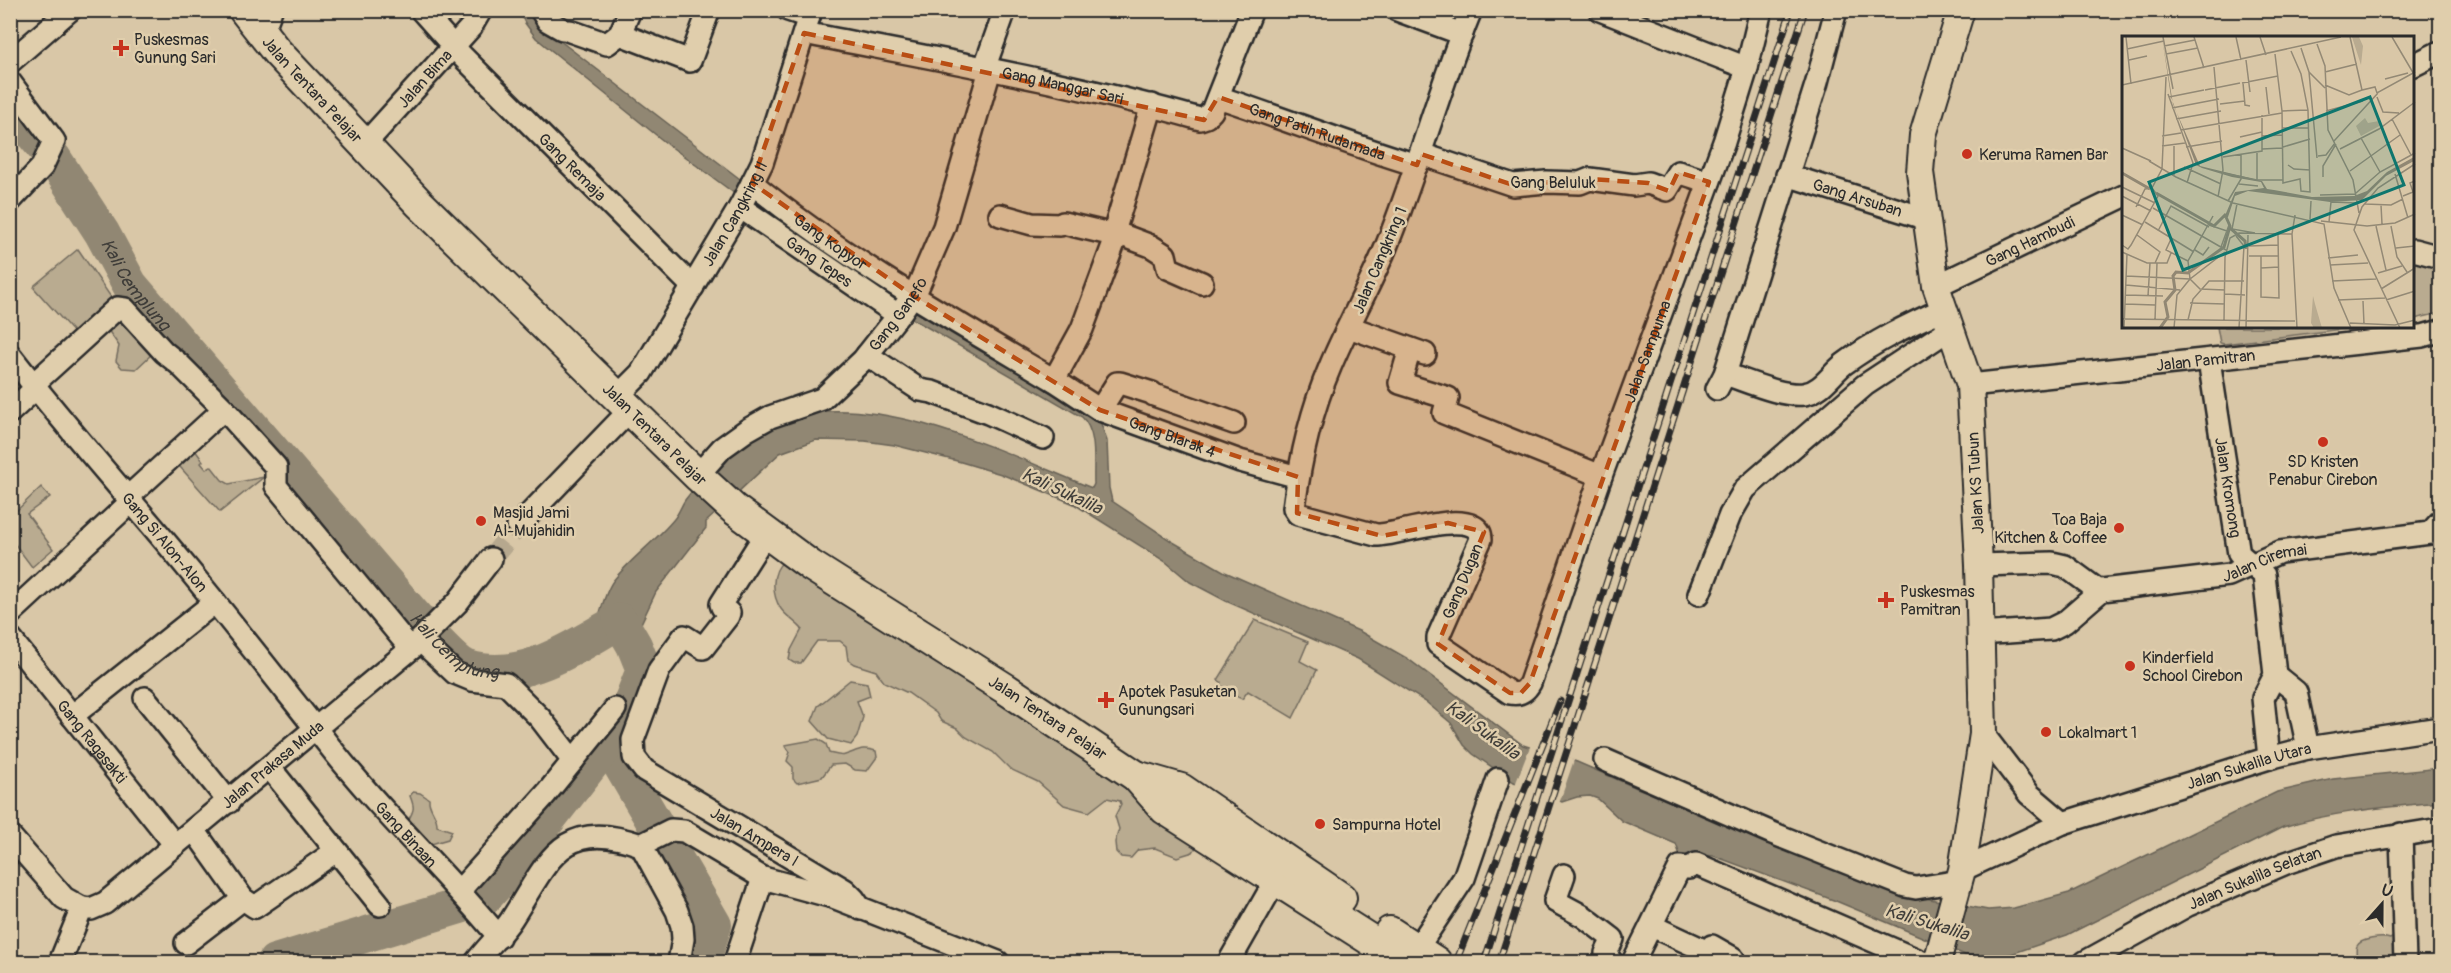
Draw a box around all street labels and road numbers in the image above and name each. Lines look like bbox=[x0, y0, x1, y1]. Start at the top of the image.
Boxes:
street label: Jalan Tentara Pelajar bbox=[258, 33, 366, 148]
street label: Jalan Bima bbox=[394, 46, 457, 112]
street label: Gang Manggar Sari bbox=[1000, 63, 1125, 109]
street label: Gang Patih Rudamada bbox=[1246, 99, 1388, 165]
street label: Gang Remaja bbox=[534, 129, 610, 205]
street label: Jalan Cangkring II bbox=[698, 158, 772, 270]
street label: Gang Beluluk bbox=[1510, 173, 1596, 193]
street label: Gang Arsuban bbox=[1810, 175, 1905, 222]
street label: Jalan Cangkring 1 bbox=[1348, 204, 1411, 317]
street label: Gang Kopyor bbox=[789, 210, 871, 275]
street label: Gang Hambudi bbox=[1982, 212, 2078, 272]
street label: Gang Tepes bbox=[781, 232, 856, 292]
street label: Gang Ganefo bbox=[865, 274, 932, 356]
street label: Jalan Sampurna bbox=[1620, 298, 1676, 405]
street label: Jalan Pamitran bbox=[2155, 345, 2256, 376]
street label: Jalan Tentara Pelajar bbox=[598, 379, 711, 490]
street label: Gang Blarak 4 bbox=[1126, 412, 1218, 462]
street label: Jalan KS Tubun bbox=[1963, 431, 1989, 535]
street label: Jalan Kromong bbox=[2210, 436, 2245, 539]
street label: Gang Si Alon-Alon bbox=[117, 489, 212, 597]
street label: Jalan Ciremai bbox=[2222, 540, 2308, 587]
street label: Gang Dugan bbox=[1438, 541, 1488, 622]
street label: Jalan Tentara Pelajar bbox=[985, 672, 1111, 765]
street label: Gang Ragasakti bbox=[52, 696, 131, 788]
street label: Jalan Prakasa Muda bbox=[218, 717, 328, 813]
street label: Jalan Sukalila Utara bbox=[2184, 739, 2314, 794]
street label: Gang Binaan bbox=[370, 798, 441, 872]
street label: Jalan Ampera I bbox=[706, 803, 802, 871]
street label: Jalan Sukalila Selatan bbox=[2186, 843, 2324, 915]

